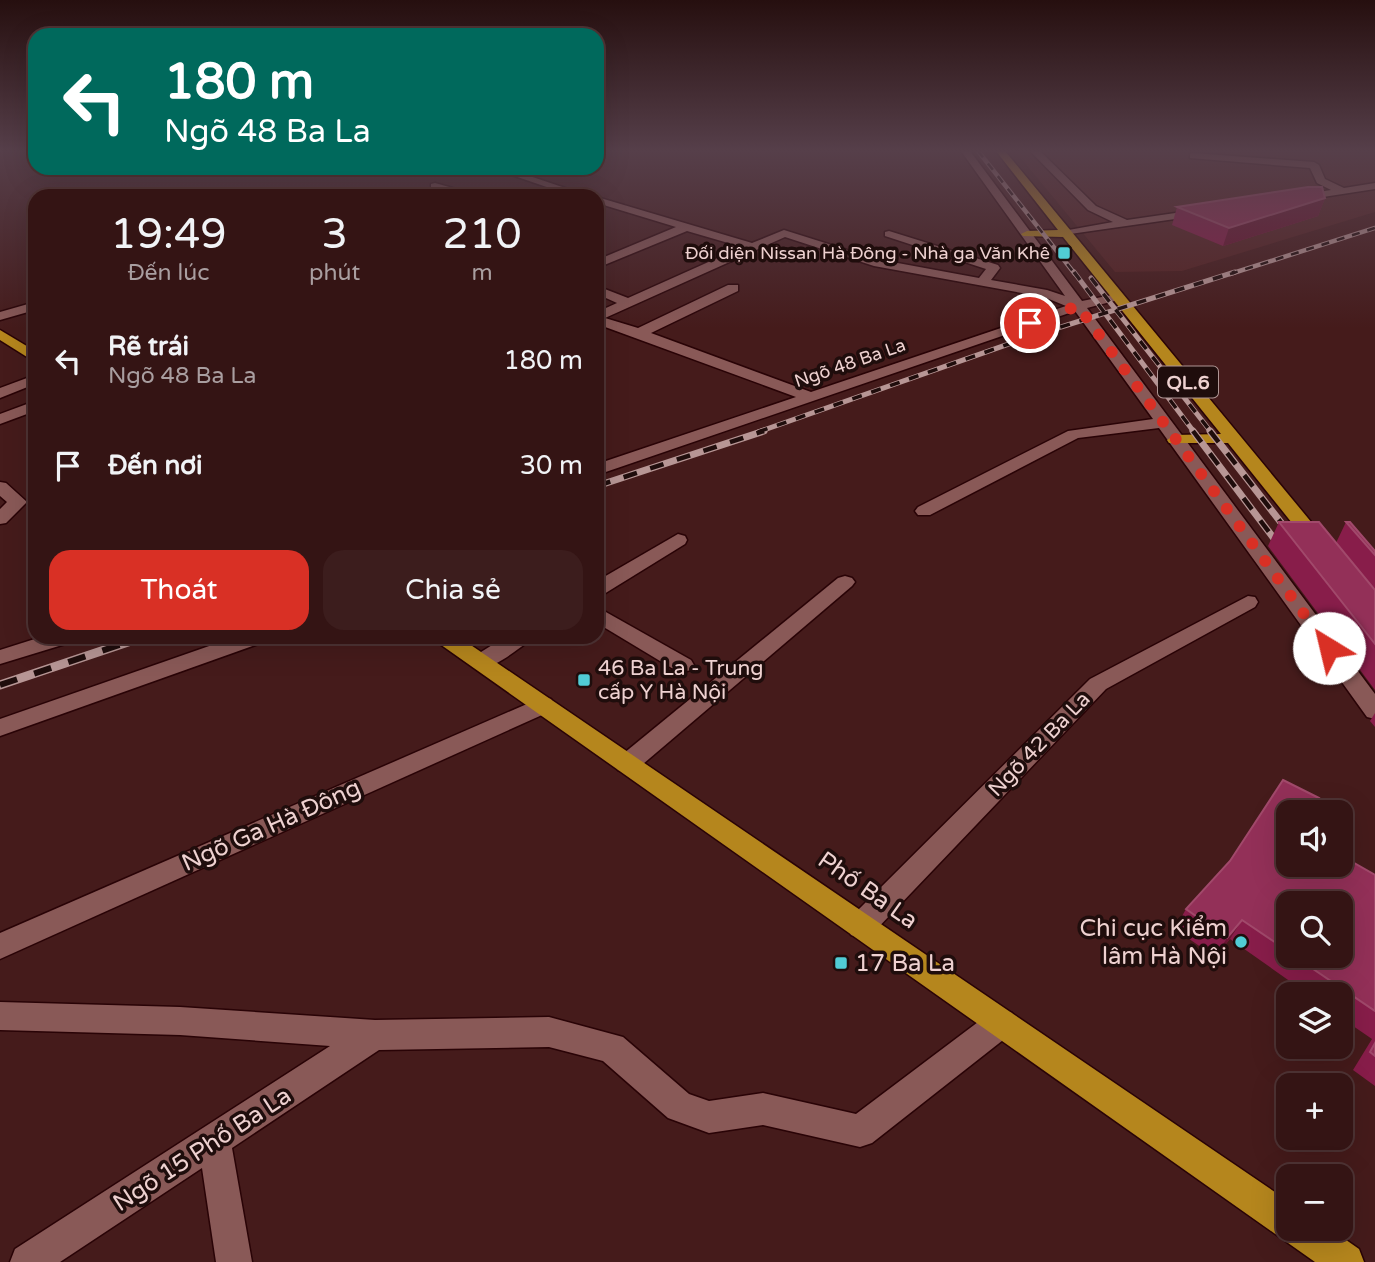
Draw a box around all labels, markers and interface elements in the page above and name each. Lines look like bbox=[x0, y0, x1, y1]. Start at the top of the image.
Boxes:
text: 180 m bbox=[164, 53, 314, 112]
icon: left bbox=[49, 56, 140, 147]
text: Ngõ 48 Ba La bbox=[164, 113, 371, 151]
text: 19:49 bbox=[110, 209, 227, 260]
text: 3 bbox=[321, 209, 348, 260]
text: 210 bbox=[443, 209, 522, 260]
place label: Đối diện Nissan Hà Đông - Nhà ga Văn Khê bbox=[685, 242, 1050, 264]
marker: Đối diện Nissan Hà Đông - Nhà ga Văn Khê bbox=[1056, 245, 1072, 261]
text: Đến lúc bbox=[128, 259, 209, 287]
text: phút bbox=[309, 259, 360, 287]
text: m bbox=[472, 259, 493, 287]
pin bbox=[1000, 293, 1060, 353]
icon: arrive bbox=[1011, 304, 1049, 342]
text: Rẽ trái bbox=[108, 331, 189, 362]
street label: Ngõ 48 Ba La bbox=[791, 334, 909, 392]
icon: left bbox=[49, 342, 87, 380]
text: 180 m bbox=[503, 345, 583, 376]
text: Ngõ 48 Ba La bbox=[108, 362, 257, 390]
road number: QL.6 bbox=[1158, 366, 1218, 398]
icon: arrive bbox=[49, 447, 87, 485]
text: Đến nơi bbox=[108, 450, 203, 481]
text: 30 m bbox=[520, 450, 583, 481]
button: Thoát bbox=[49, 550, 309, 630]
button: Chia sẻ bbox=[323, 550, 583, 630]
position arrow bbox=[1292, 611, 1366, 685]
place label: 46 Ba La - Trung cấp Y Hà Nội bbox=[598, 656, 763, 705]
marker: 46 Ba La - Trung cấp Y Hà Nội bbox=[576, 672, 592, 688]
street label: Ngõ 42 Ba La bbox=[983, 687, 1095, 802]
street label: Ngõ Ga Hà Đông bbox=[177, 773, 365, 878]
map controls bbox=[1276, 800, 1353, 1241]
button: sound bbox=[1276, 800, 1353, 877]
street label: Phố Ba La bbox=[812, 846, 923, 935]
button: search bbox=[1276, 891, 1353, 968]
place label: Chi cục Kiểm lâm Hà Nội bbox=[1079, 914, 1227, 971]
marker: Chi cục Kiểm lâm Hà Nội bbox=[1233, 934, 1249, 950]
place label: 17 Ba La bbox=[855, 949, 955, 978]
marker: 17 Ba La bbox=[833, 955, 849, 971]
button: layers bbox=[1276, 982, 1353, 1059]
button: + bbox=[1276, 1073, 1353, 1150]
street label: Ngõ 15 Phố Ba La bbox=[108, 1081, 297, 1218]
button: − bbox=[1276, 1164, 1353, 1241]

